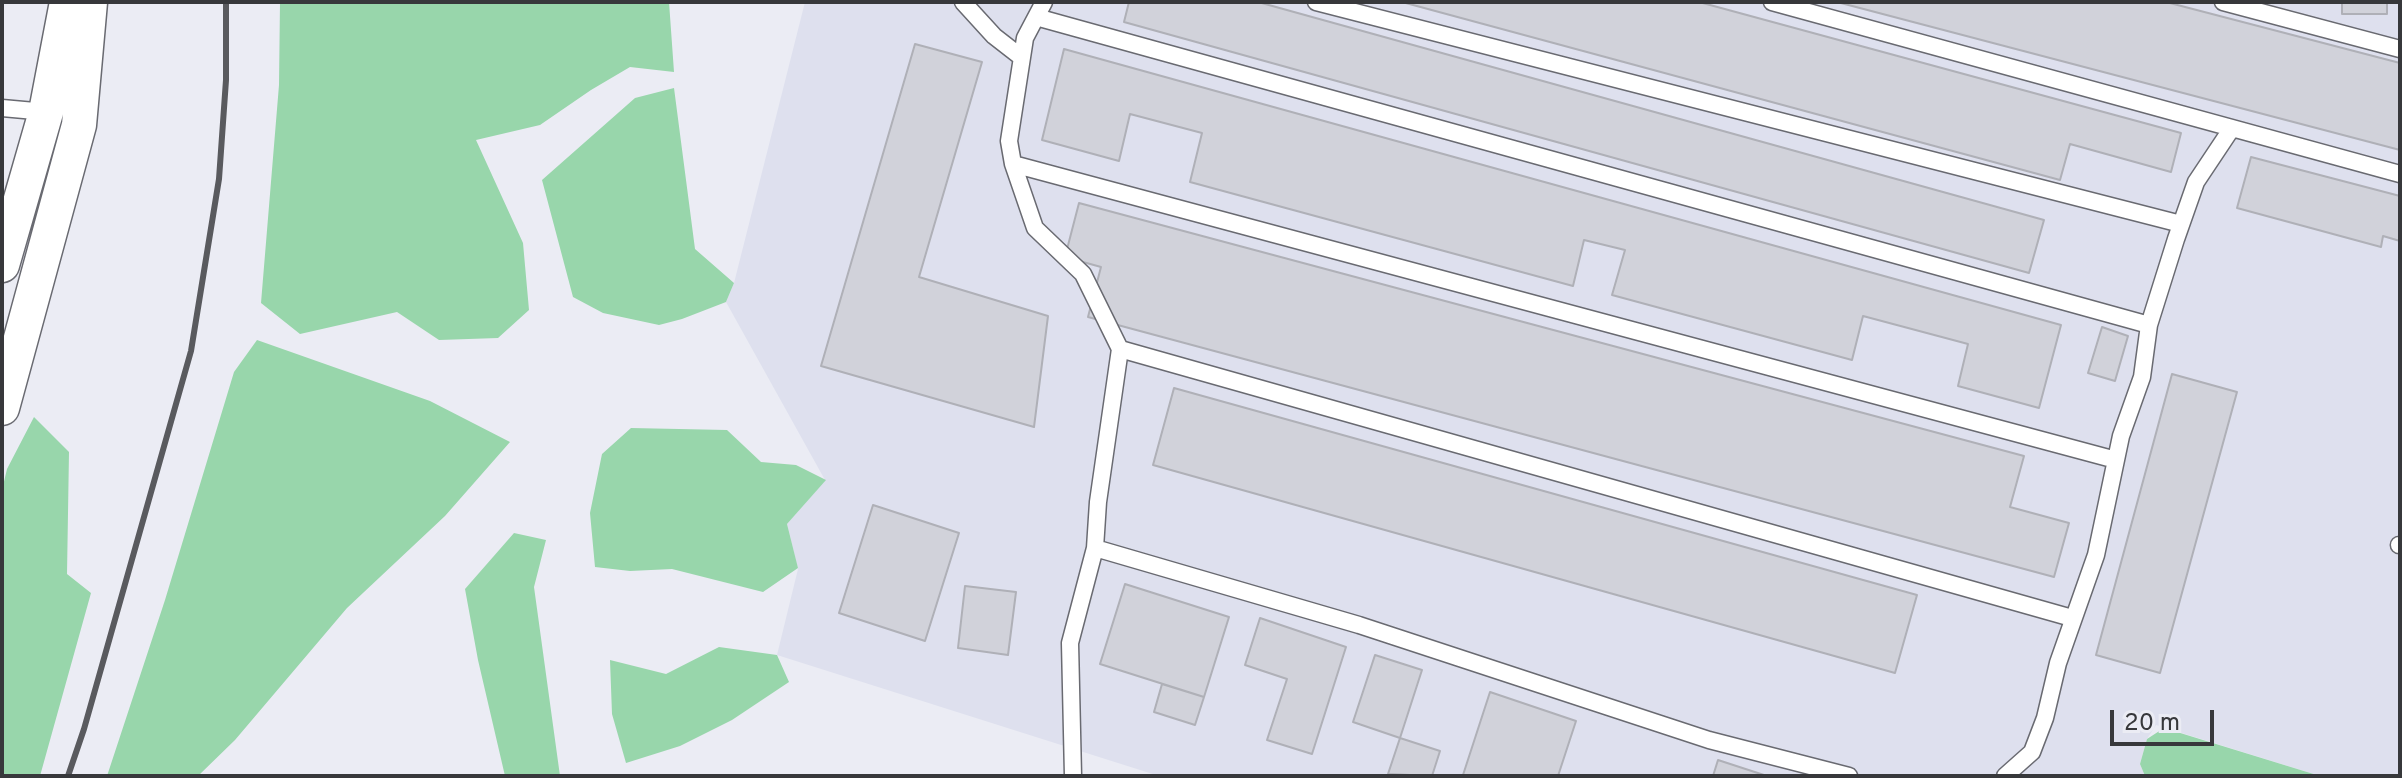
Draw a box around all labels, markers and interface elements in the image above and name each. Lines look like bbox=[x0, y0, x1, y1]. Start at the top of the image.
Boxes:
scale bar bbox=[2114, 694, 2218, 744]
text: 20 m bbox=[2124, 709, 2180, 739]

